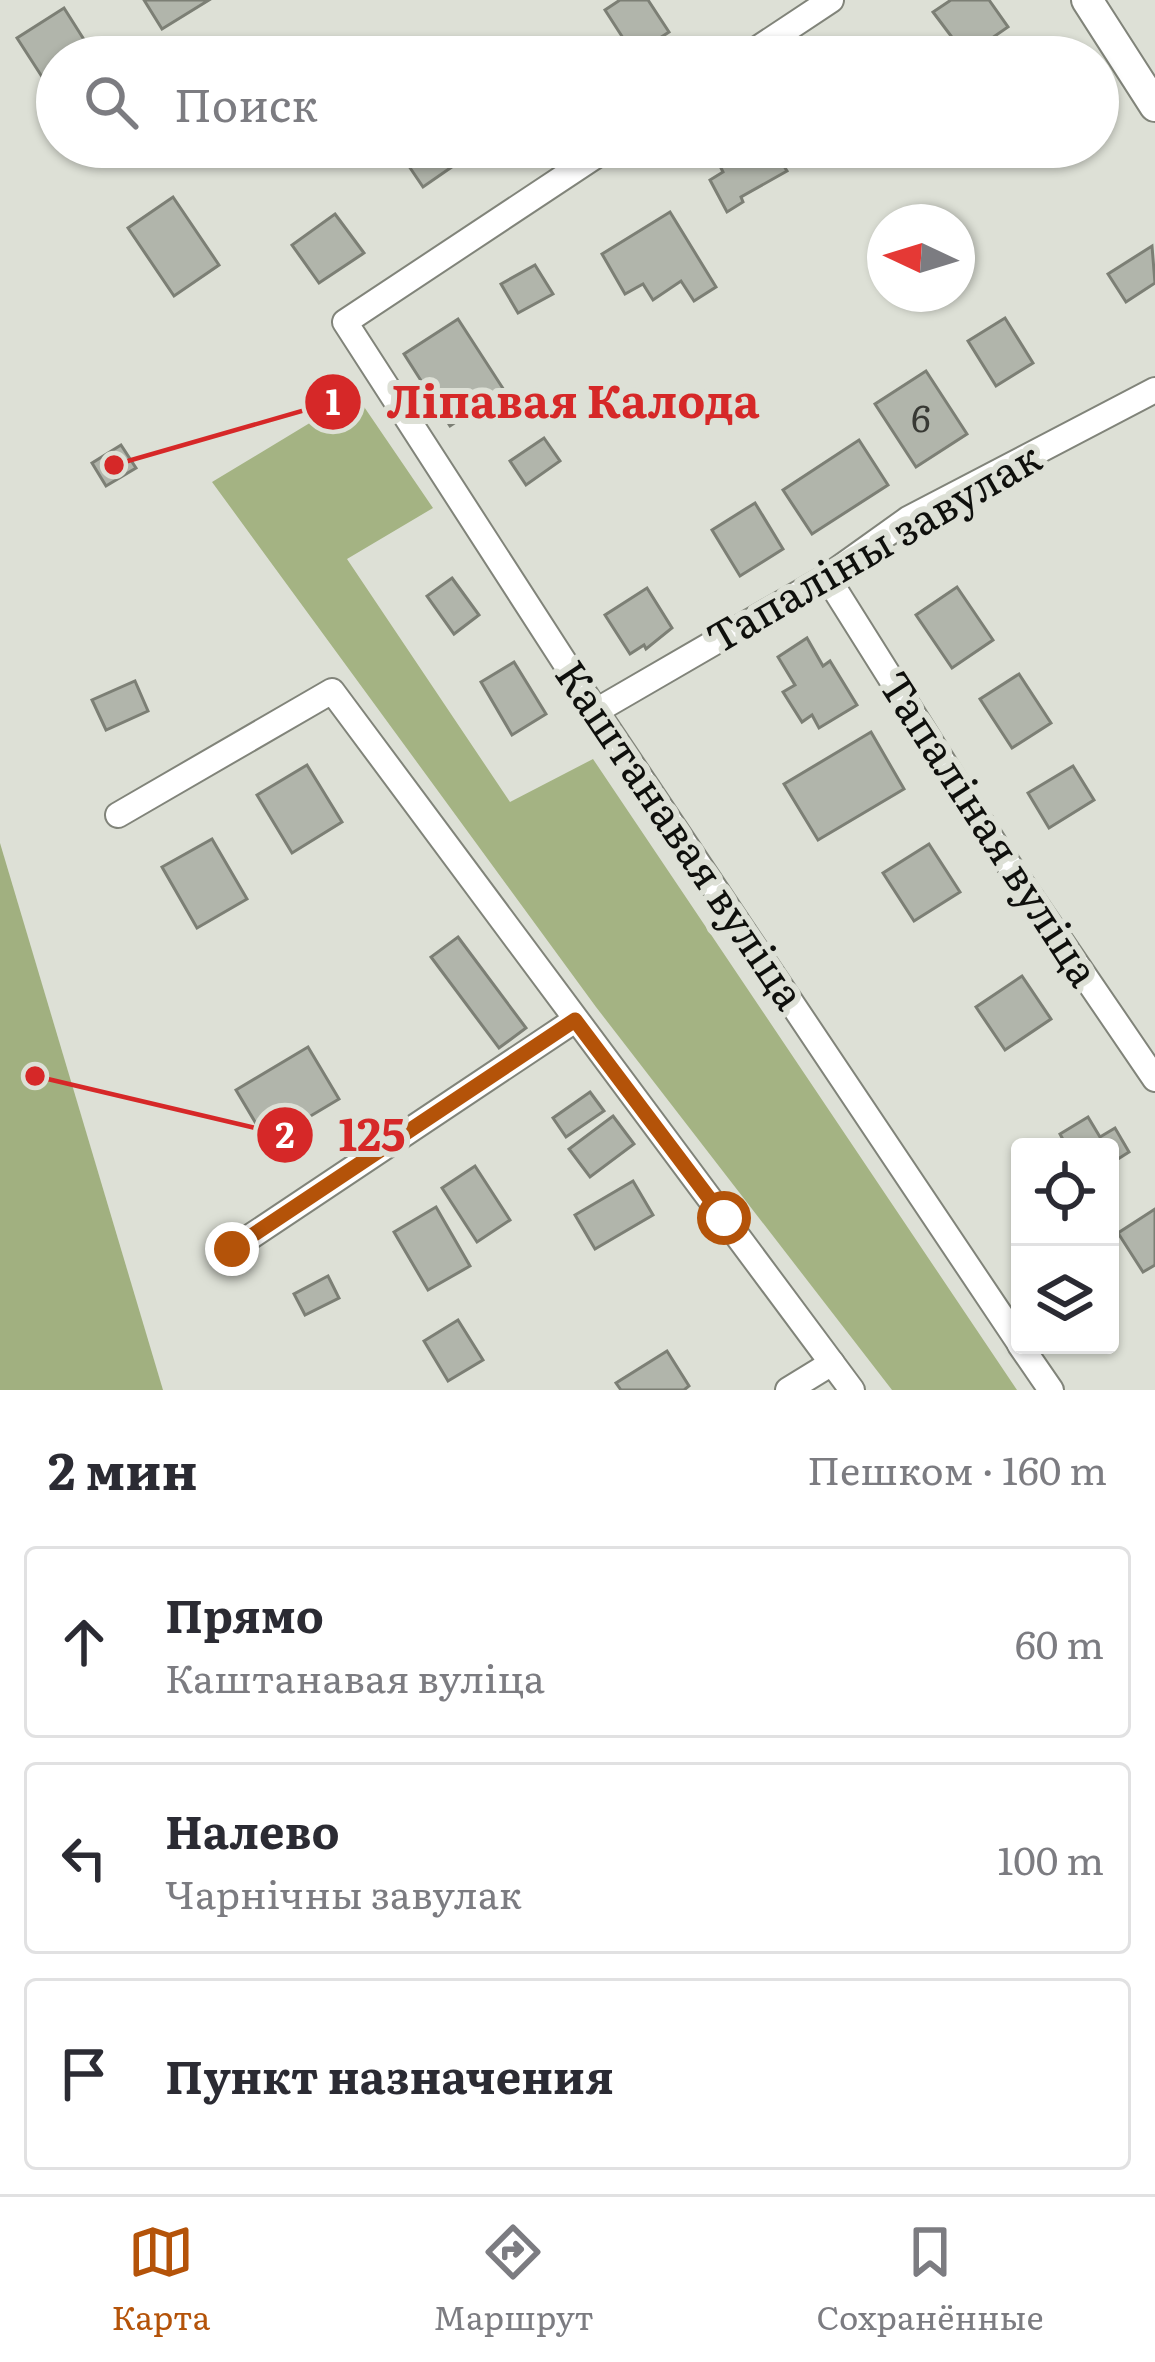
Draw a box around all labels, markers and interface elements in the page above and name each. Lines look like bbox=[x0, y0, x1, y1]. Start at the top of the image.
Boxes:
search box bbox=[36, 36, 1119, 168]
icon: search bbox=[78, 69, 144, 135]
text: Поиск bbox=[174, 69, 318, 136]
north arrow bbox=[867, 204, 975, 312]
callout: Ліпавая Калода bbox=[303, 362, 784, 443]
text: Ліпавая Калода bbox=[387, 365, 759, 432]
text: 1 bbox=[326, 373, 341, 426]
house number: 6 bbox=[911, 390, 931, 443]
street label: Тапаліны завулак bbox=[694, 424, 1051, 666]
street label: Каштанавая вуліца bbox=[542, 646, 823, 1020]
street label: Тапаліная вуліца bbox=[866, 658, 1117, 997]
callout: 125 bbox=[255, 1095, 430, 1176]
text: 125 bbox=[338, 1098, 406, 1165]
text: 2 bbox=[275, 1106, 295, 1159]
map controls bbox=[1011, 1138, 1119, 1354]
button: locate bbox=[1011, 1138, 1119, 1246]
route start bbox=[697, 1191, 751, 1245]
route end bbox=[205, 1222, 259, 1276]
button: layers bbox=[1011, 1246, 1119, 1354]
text: 2 мин bbox=[48, 1430, 198, 1506]
text: Пешком · 160 m bbox=[807, 1439, 1107, 1497]
text: Прямо bbox=[165, 1580, 324, 1647]
icon: ahead bbox=[51, 1609, 117, 1675]
text: 60 m bbox=[1015, 1613, 1104, 1671]
text: Каштанавая вуліца bbox=[165, 1647, 545, 1705]
text: Налево bbox=[165, 1796, 340, 1863]
icon: left bbox=[51, 1825, 117, 1891]
text: 100 m bbox=[997, 1829, 1104, 1887]
text: Чарнічны завулак bbox=[165, 1863, 522, 1921]
icon: arrive bbox=[51, 2041, 117, 2107]
text: Пункт назначения bbox=[165, 2041, 614, 2108]
tab: Карта bbox=[111, 2219, 210, 2340]
tab: Маршрут bbox=[433, 2219, 594, 2340]
tab: Сохранённые bbox=[816, 2219, 1044, 2340]

